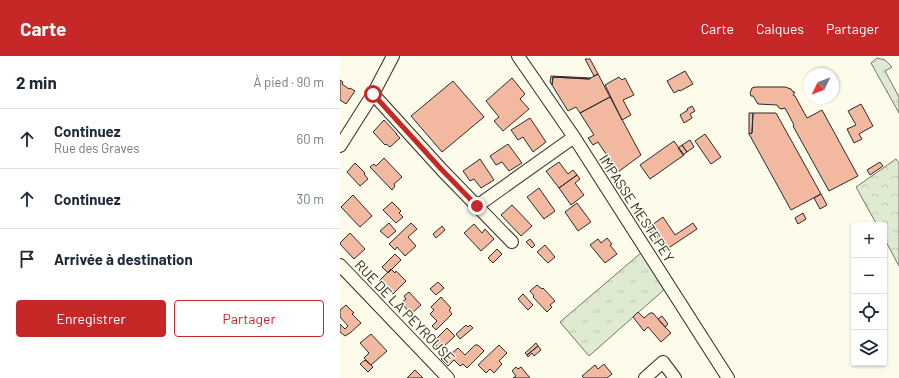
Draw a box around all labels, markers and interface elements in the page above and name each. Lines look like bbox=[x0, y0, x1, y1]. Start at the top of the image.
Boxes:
text: Carte bbox=[20, 17, 66, 40]
text: Carte bbox=[701, 20, 734, 37]
text: Calques bbox=[756, 20, 804, 37]
text: Partager bbox=[826, 20, 879, 37]
north arrow bbox=[803, 68, 839, 104]
text: 2 min bbox=[16, 72, 57, 92]
text: À pied · 90 m bbox=[254, 74, 324, 90]
route start bbox=[364, 85, 382, 103]
text: Continuez bbox=[54, 122, 121, 140]
icon: ahead bbox=[16, 128, 38, 150]
text: 60 m bbox=[297, 131, 324, 147]
text: Rue des Graves bbox=[54, 140, 139, 156]
street label: IMPASSE MESTEPEY bbox=[596, 151, 678, 265]
icon: ahead bbox=[16, 188, 38, 210]
text: Continuez bbox=[54, 190, 121, 208]
text: 30 m bbox=[297, 191, 324, 207]
route end bbox=[468, 197, 486, 215]
map controls bbox=[851, 222, 887, 366]
button: + bbox=[851, 222, 887, 258]
icon: arrive bbox=[16, 248, 38, 270]
text: Arrivée à destination bbox=[54, 250, 193, 268]
street label: RUE DE LA PEYROUSE bbox=[352, 256, 458, 366]
button: − bbox=[851, 258, 887, 294]
button: locate bbox=[851, 294, 887, 330]
button: Enregistrer bbox=[16, 300, 166, 337]
button: Partager bbox=[174, 300, 324, 337]
button: layers bbox=[851, 330, 887, 366]

